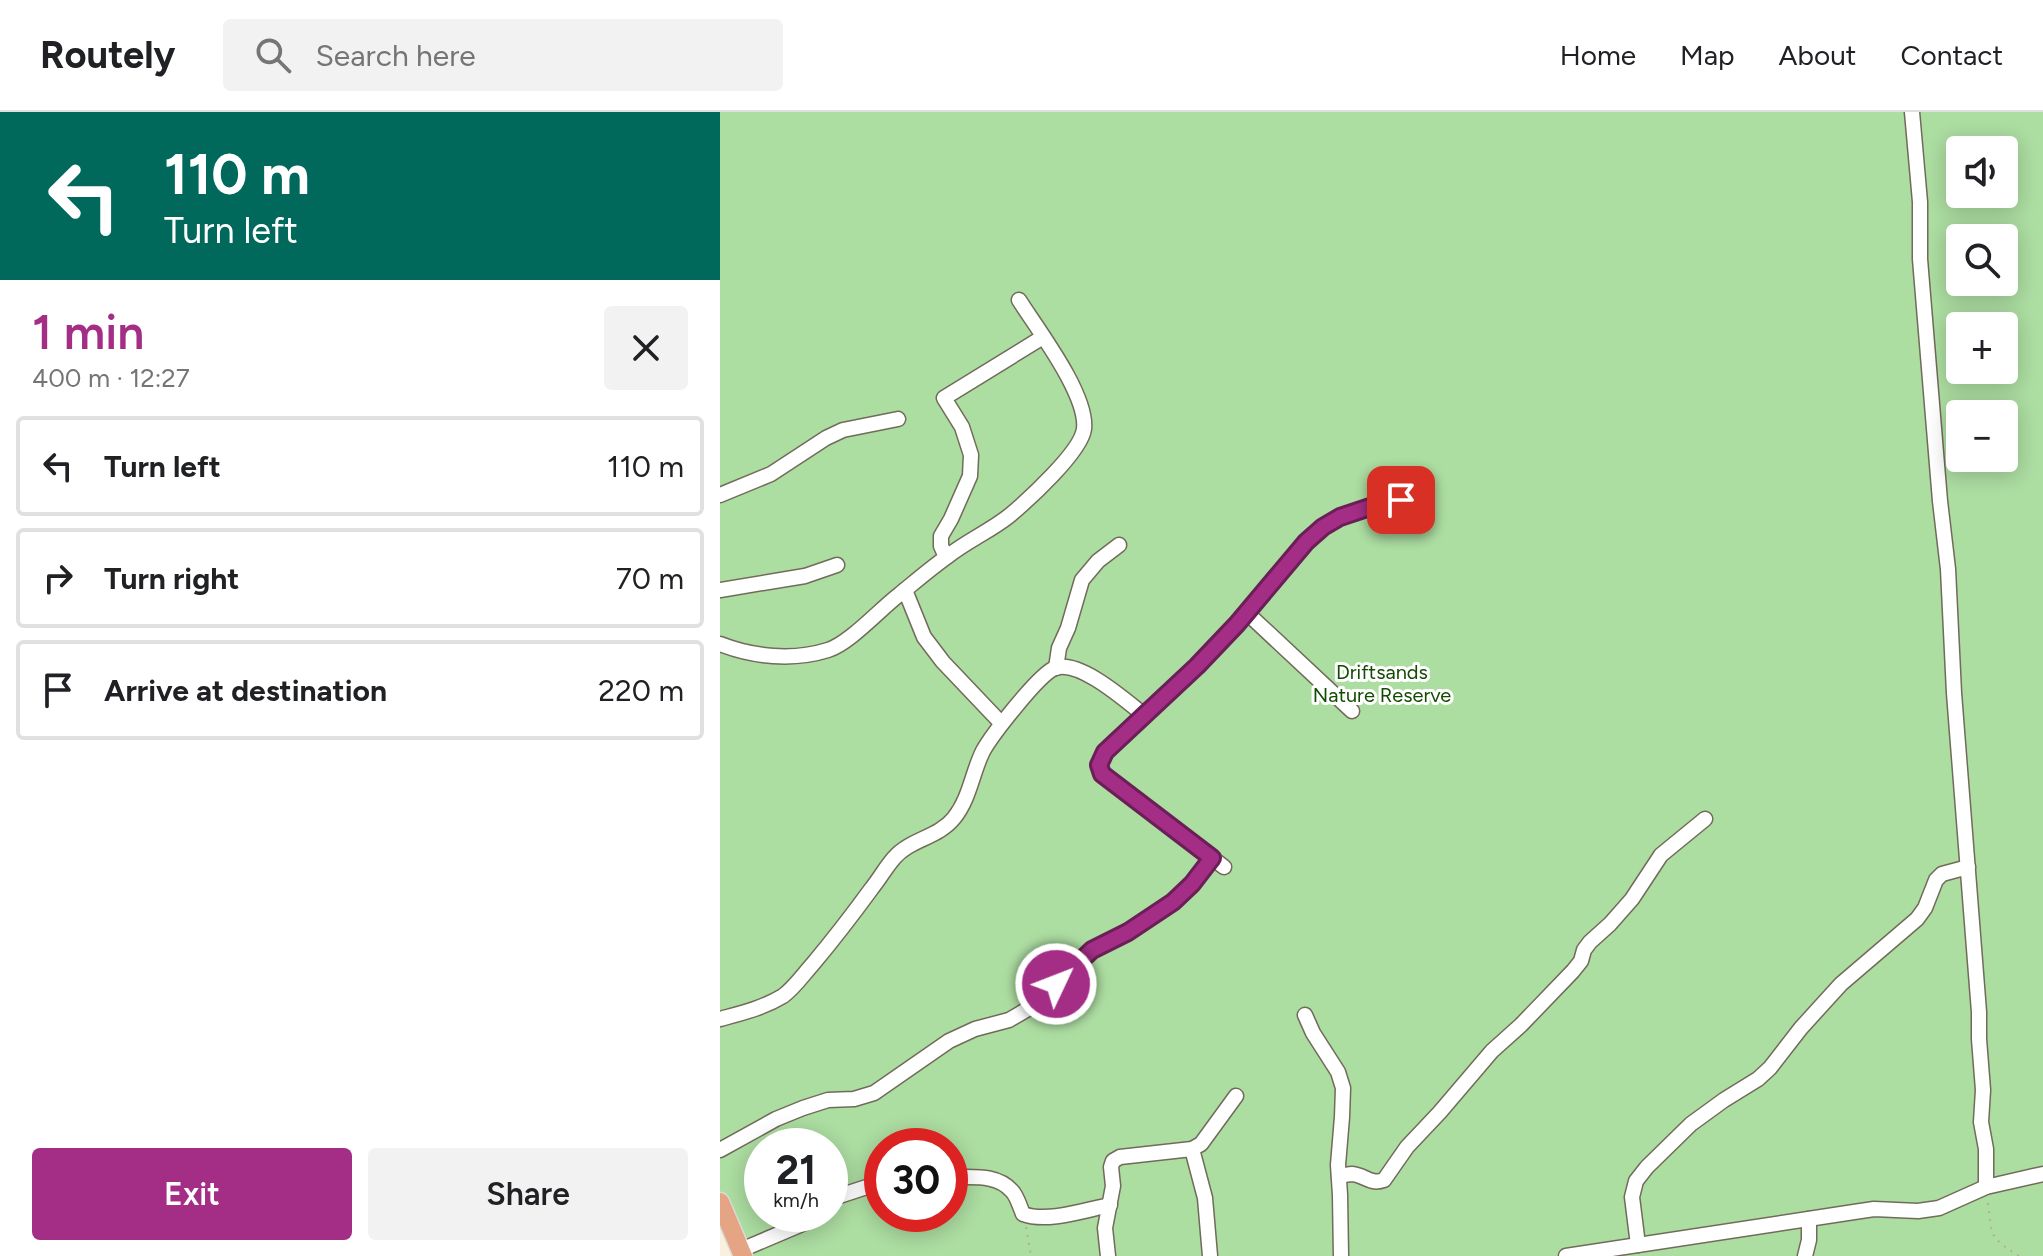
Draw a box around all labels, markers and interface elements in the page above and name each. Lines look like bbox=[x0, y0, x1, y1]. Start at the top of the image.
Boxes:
search box bbox=[223, 19, 783, 91]
text: Routely bbox=[40, 32, 175, 78]
icon: search bbox=[251, 33, 295, 77]
text: Search here bbox=[315, 37, 476, 74]
text: Home bbox=[1560, 38, 1636, 72]
text: Map bbox=[1680, 38, 1735, 72]
text: About bbox=[1779, 38, 1856, 72]
text: Contact bbox=[1900, 38, 2003, 72]
map controls bbox=[1946, 136, 2018, 472]
button: sound bbox=[1946, 136, 2018, 208]
text: 110 m bbox=[164, 141, 310, 208]
icon: left bbox=[32, 144, 136, 248]
text: Turn left bbox=[164, 209, 298, 252]
button: search bbox=[1946, 224, 2018, 296]
text: 1 min bbox=[32, 303, 144, 361]
button: close bbox=[604, 306, 688, 390]
button: + bbox=[1946, 312, 2018, 384]
text: 400 m · 12:27 bbox=[32, 362, 190, 394]
button: − bbox=[1946, 400, 2018, 472]
icon: left bbox=[36, 444, 80, 488]
text: Turn left bbox=[104, 448, 221, 485]
text: 110 m bbox=[607, 448, 684, 485]
pin bbox=[1367, 466, 1435, 534]
icon: arrive bbox=[1379, 478, 1423, 522]
icon: right bbox=[36, 556, 80, 600]
text: Turn right bbox=[104, 560, 239, 597]
text: 70 m bbox=[616, 560, 684, 597]
park label: Driftsands Nature Reserve bbox=[1313, 660, 1451, 707]
icon: arrive bbox=[36, 668, 80, 712]
text: Arrive at destination bbox=[104, 672, 387, 709]
text: 220 m bbox=[598, 672, 684, 709]
position arrow bbox=[1014, 942, 1098, 1026]
speed limit sign: 30 bbox=[864, 1128, 968, 1232]
text: 21 bbox=[776, 1146, 816, 1194]
button: Exit bbox=[32, 1148, 352, 1240]
button: Share bbox=[368, 1148, 688, 1240]
text: km/h bbox=[773, 1188, 819, 1212]

